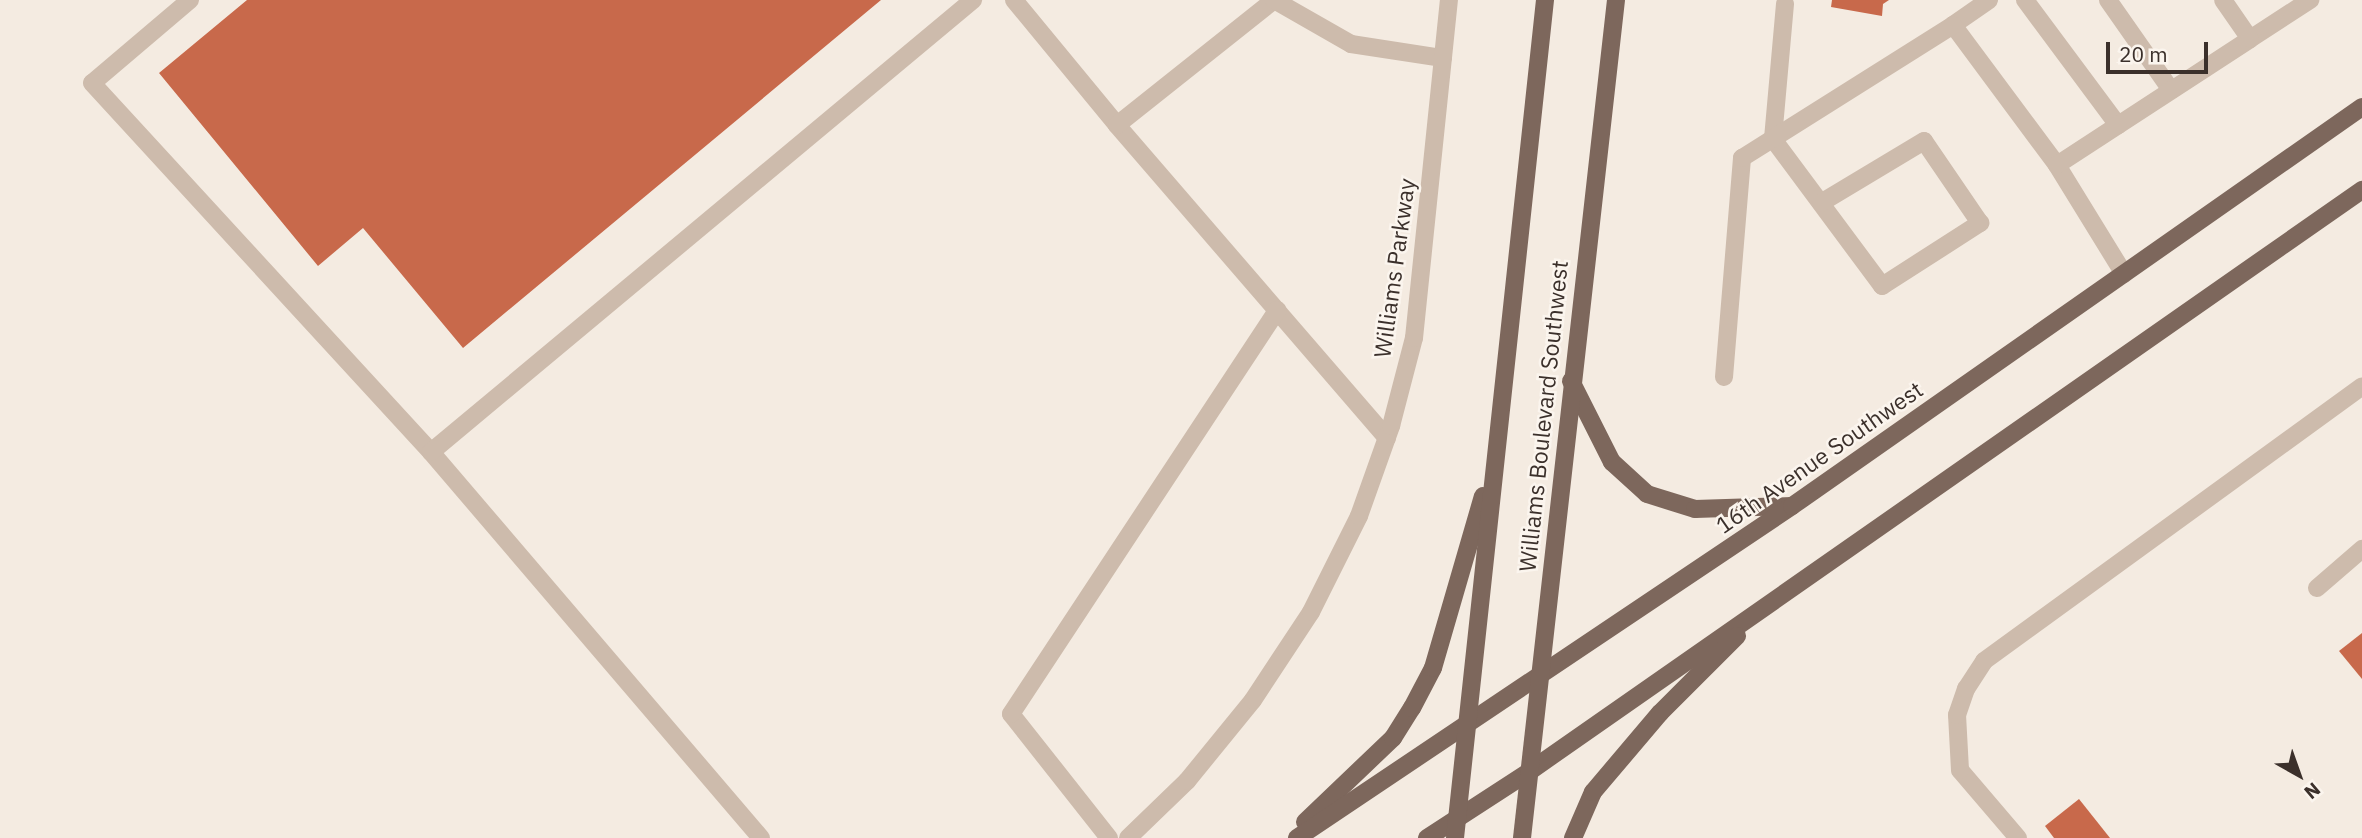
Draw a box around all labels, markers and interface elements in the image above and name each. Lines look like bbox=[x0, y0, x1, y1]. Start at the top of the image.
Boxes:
scale bar bbox=[2110, 28, 2212, 72]
text: 20 m bbox=[2119, 40, 2168, 68]
street label: Williams Parkway bbox=[1368, 176, 1420, 360]
street label: Williams Boulevard Southwest bbox=[1513, 259, 1573, 573]
street label: 16th Avenue Southwest bbox=[1710, 375, 1928, 539]
north arrow bbox=[2264, 740, 2334, 810]
text: N bbox=[2300, 777, 2325, 805]

